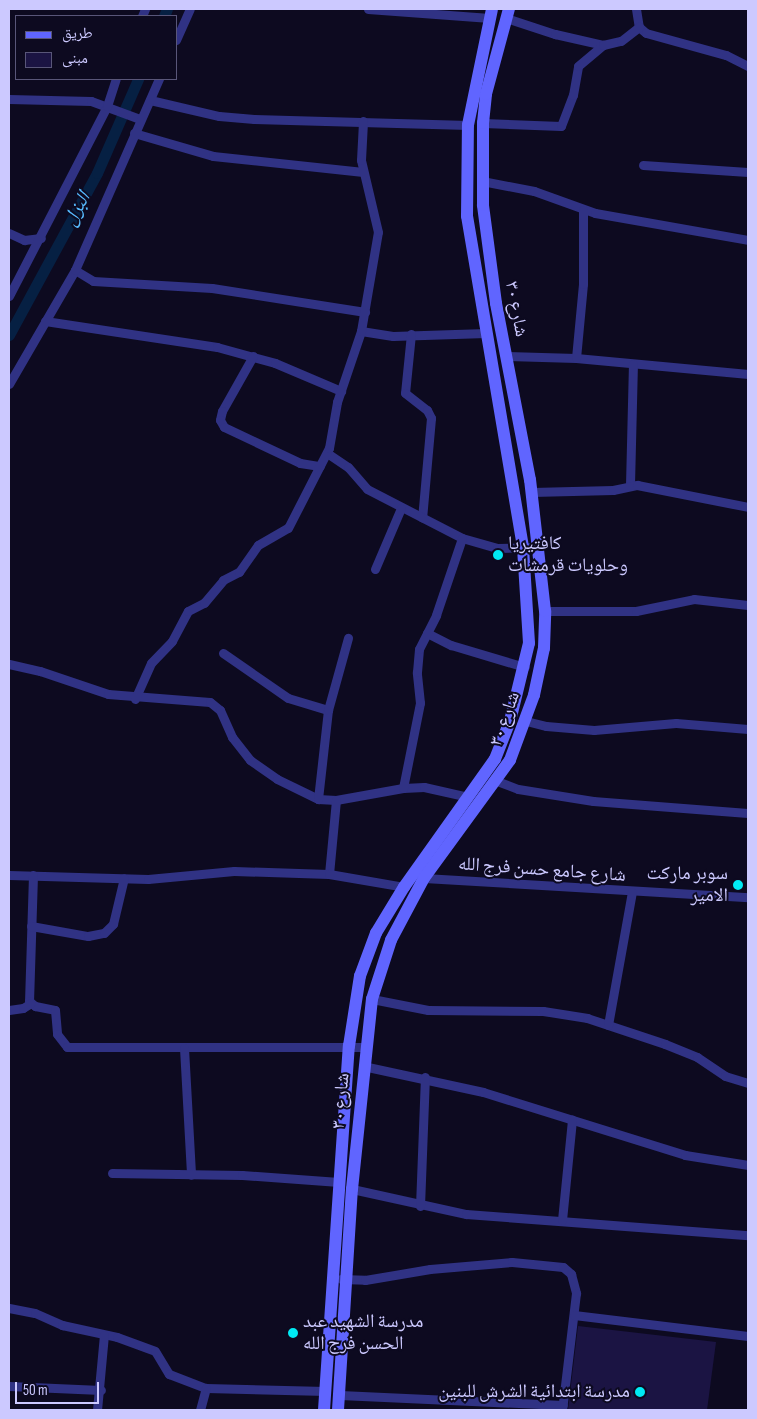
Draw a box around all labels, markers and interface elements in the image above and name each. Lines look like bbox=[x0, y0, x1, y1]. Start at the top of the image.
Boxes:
legend bbox=[15, 15, 178, 80]
text: طريق bbox=[62, 24, 93, 43]
text: مبنى bbox=[62, 49, 88, 68]
water label: البزل bbox=[58, 188, 96, 230]
street label: شارع ٣٠ bbox=[499, 279, 533, 339]
place label: كافتيريا وحلويات قرمشات bbox=[508, 533, 628, 577]
marker: كافتيريا وحلويات قرمشات bbox=[492, 549, 504, 561]
street label: شارع ٣٠ bbox=[485, 689, 525, 749]
street label: شارع جامع حسن فرج الله bbox=[457, 853, 627, 887]
place label: سوبر ماركت الامير bbox=[646, 863, 728, 907]
marker: سوبر ماركت الامير bbox=[732, 879, 744, 891]
street label: شارع ٣٠ bbox=[327, 1072, 355, 1130]
place label: مدرسة الشهيد عبد الحسن فرج الله bbox=[303, 1311, 424, 1355]
marker: مدرسة الشهيد عبد الحسن فرج الله bbox=[287, 1327, 299, 1339]
scale bar bbox=[18, 1372, 101, 1404]
text: 50 m bbox=[23, 1381, 48, 1400]
place label: مدرسة ابتدائية الشرش للبنين bbox=[438, 1381, 630, 1403]
marker: مدرسة ابتدائية الشرش للبنين bbox=[634, 1386, 646, 1398]

